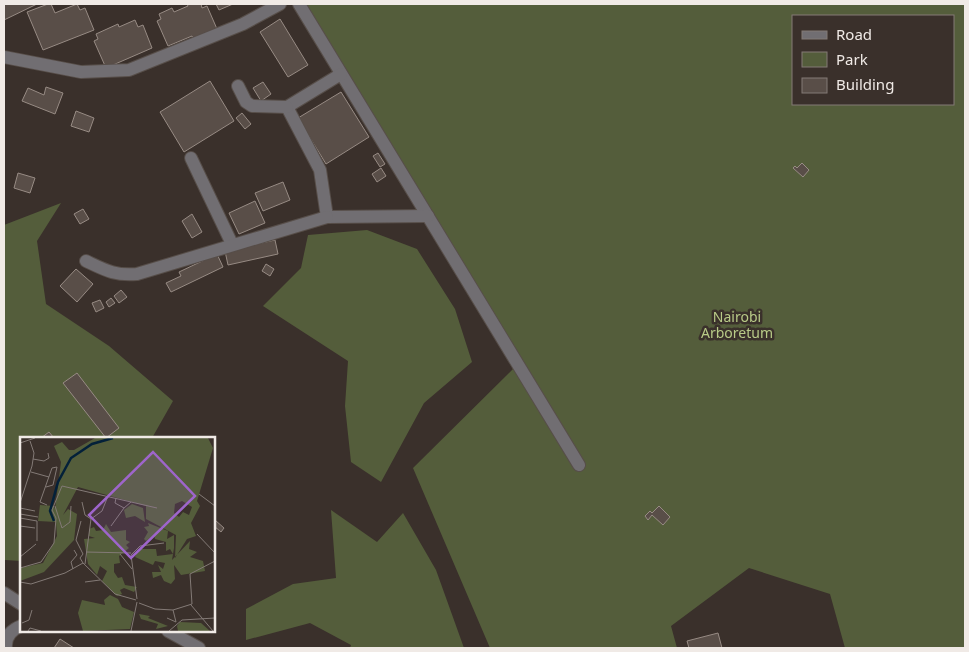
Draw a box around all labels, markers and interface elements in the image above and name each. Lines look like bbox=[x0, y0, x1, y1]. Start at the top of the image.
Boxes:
legend bbox=[792, 15, 954, 105]
text: Road bbox=[836, 24, 872, 44]
text: Park bbox=[836, 49, 868, 69]
text: Building bbox=[836, 74, 894, 94]
park label: Nairobi Arboretum bbox=[701, 307, 773, 342]
inset map bbox=[20, 437, 215, 632]

